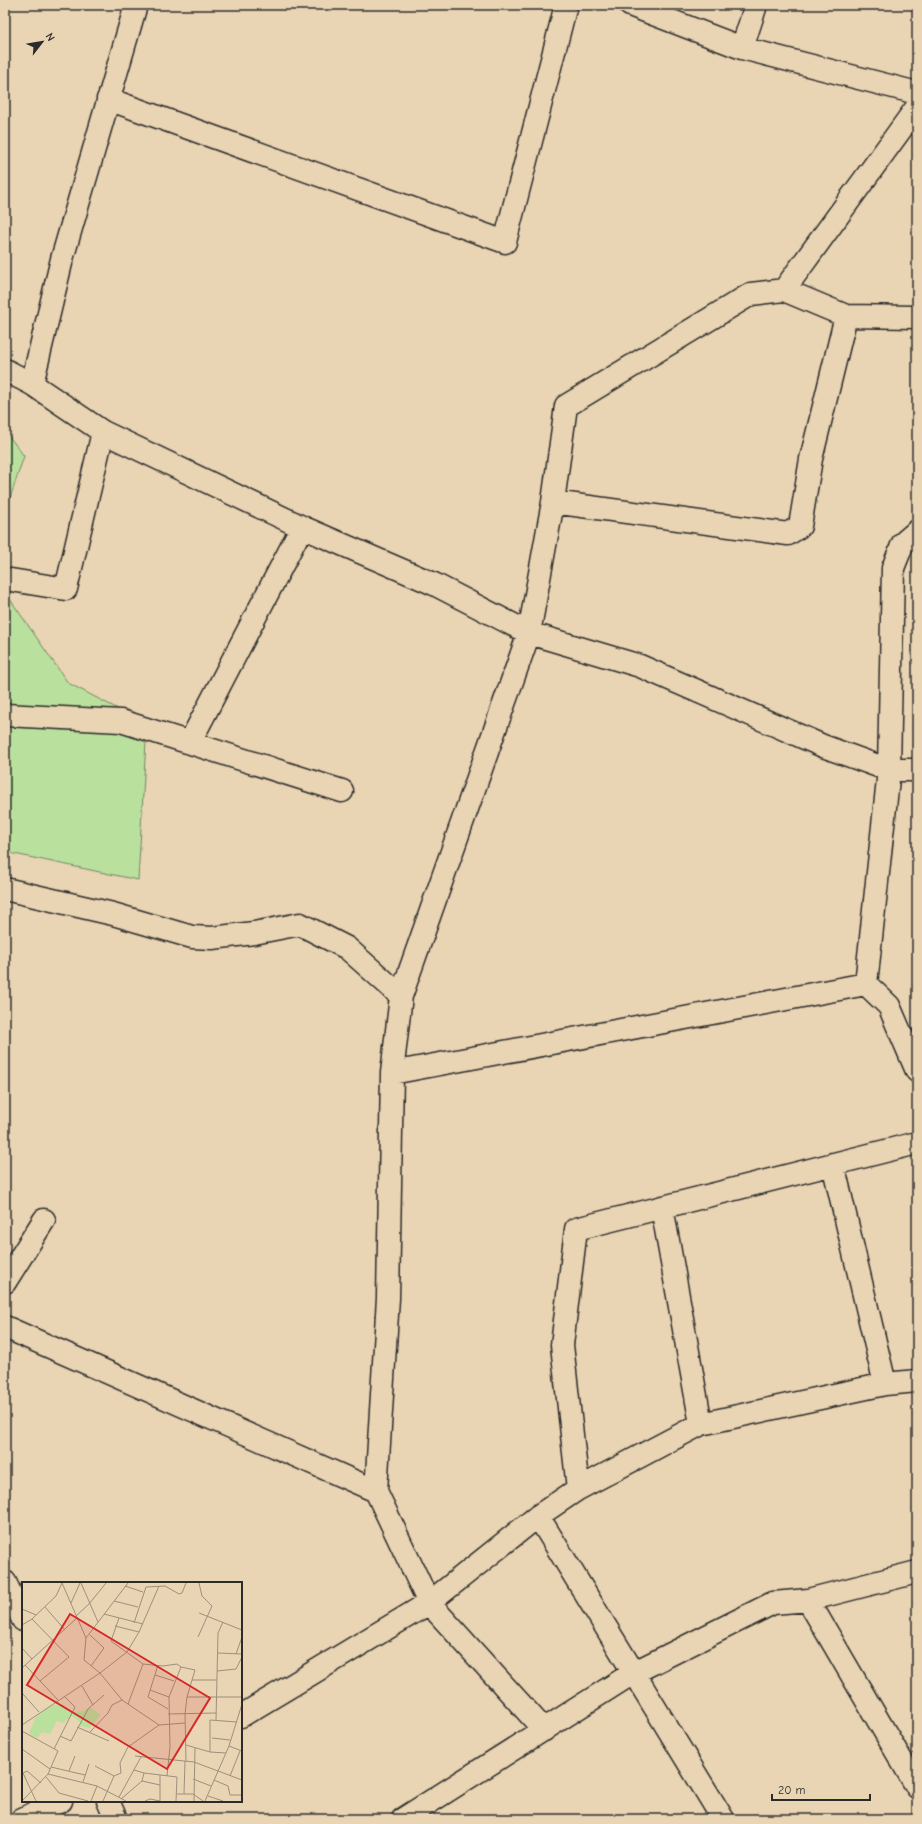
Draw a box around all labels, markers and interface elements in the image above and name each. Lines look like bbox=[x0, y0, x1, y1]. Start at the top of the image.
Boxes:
north arrow bbox=[22, 22, 62, 62]
text: N bbox=[43, 31, 58, 44]
inset map bbox=[22, 1582, 242, 1802]
scale bar bbox=[772, 1776, 870, 1802]
text: 20 m bbox=[778, 1783, 806, 1797]

